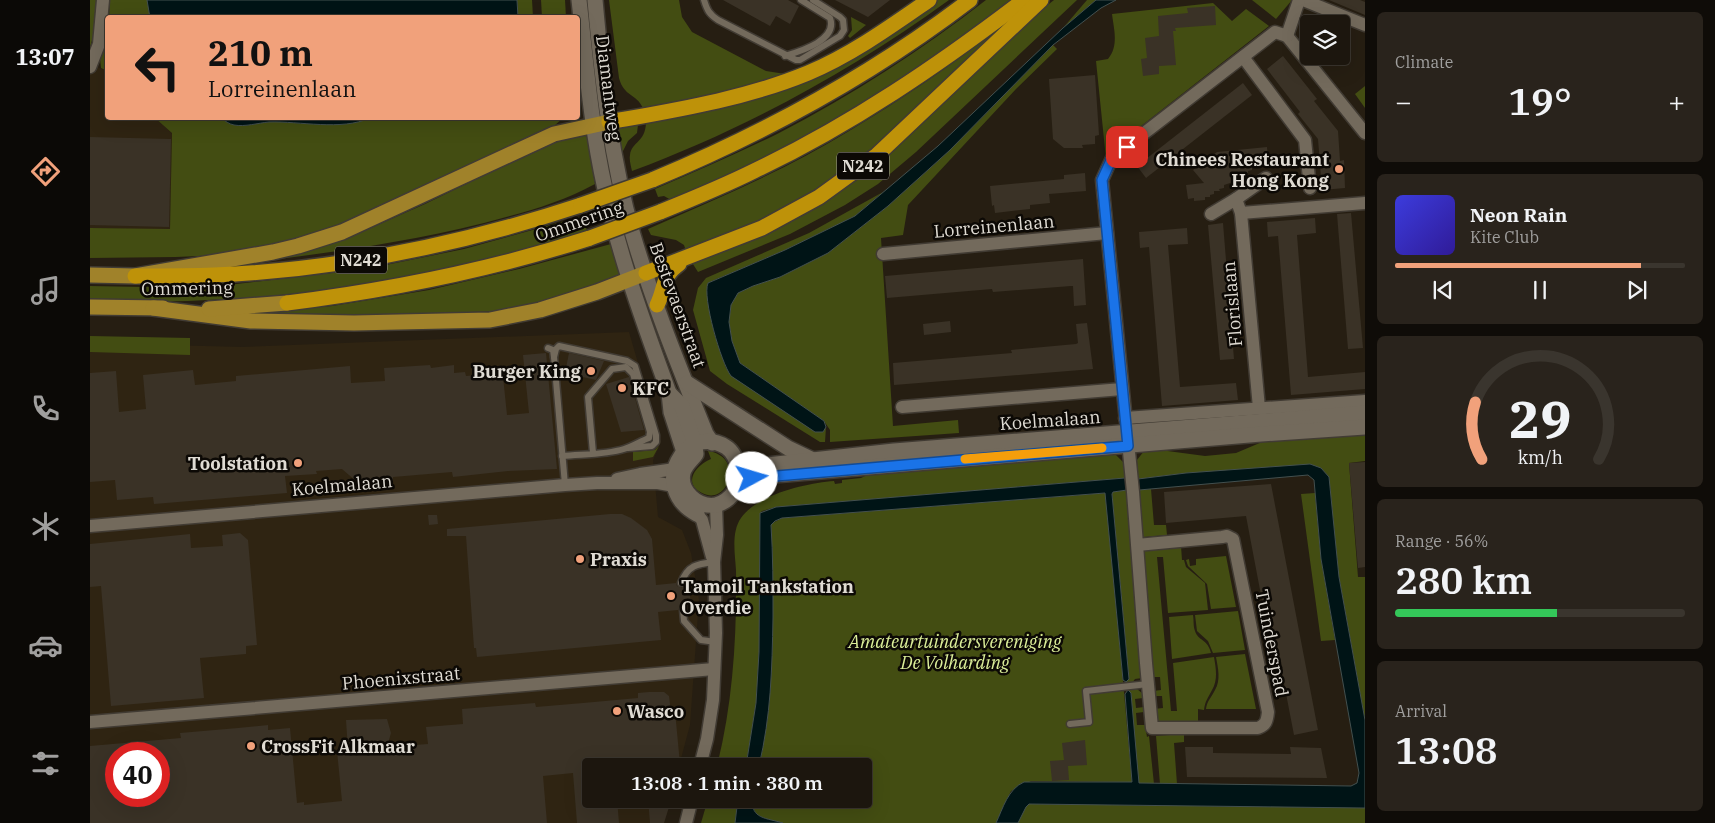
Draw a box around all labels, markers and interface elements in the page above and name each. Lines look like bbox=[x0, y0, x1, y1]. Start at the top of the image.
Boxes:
map controls bbox=[1300, 15, 1350, 65]
button: layers bbox=[1300, 15, 1350, 65]
text: 210 m bbox=[208, 30, 313, 76]
street label: Diamantweg bbox=[591, 34, 627, 142]
icon: left bbox=[125, 35, 190, 100]
text: 13:07 bbox=[15, 42, 75, 71]
text: Climate bbox=[1395, 52, 1453, 72]
text: Lorreinenlaan bbox=[208, 74, 356, 103]
text: 19° bbox=[1508, 76, 1572, 125]
text: − bbox=[1395, 83, 1412, 120]
text: + bbox=[1668, 83, 1685, 120]
pin bbox=[1106, 126, 1148, 168]
icon: arrive bbox=[1113, 133, 1141, 161]
place label: Chinees Restaurant Hong Kong bbox=[1155, 148, 1330, 192]
road number: N242 bbox=[837, 153, 889, 180]
icon: directions bbox=[28, 154, 63, 189]
marker: Chinees Restaurant Hong Kong bbox=[1333, 163, 1345, 175]
street label: Ommering bbox=[532, 195, 626, 247]
text: Neon Rain bbox=[1470, 203, 1567, 227]
street label: Lorreinenlaan bbox=[933, 209, 1055, 243]
text: Kite Club bbox=[1470, 227, 1539, 247]
street label: Bestevaerstraat bbox=[645, 239, 711, 371]
road number: N242 bbox=[335, 246, 387, 274]
street label: Florislaan bbox=[1217, 260, 1247, 348]
icon: music bbox=[28, 273, 63, 308]
street label: Ommering bbox=[141, 276, 233, 300]
icon: previous bbox=[1429, 276, 1457, 304]
icon: pause bbox=[1526, 276, 1554, 304]
icon: next bbox=[1623, 276, 1651, 304]
place label: Burger King bbox=[473, 360, 582, 383]
marker: Burger King bbox=[585, 365, 597, 377]
place label: KFC bbox=[632, 377, 669, 400]
marker: KFC bbox=[616, 382, 628, 394]
text: 29 bbox=[1509, 385, 1571, 452]
icon: phone bbox=[28, 391, 63, 426]
street label: Koelmalaan bbox=[999, 405, 1101, 435]
text: km/h bbox=[1517, 446, 1563, 469]
position arrow bbox=[725, 451, 777, 503]
place label: Toolstation bbox=[188, 452, 288, 475]
marker: Toolstation bbox=[292, 457, 304, 469]
street label: Koelmalaan bbox=[291, 469, 393, 501]
icon: climate bbox=[28, 509, 63, 544]
text: Range · 56% bbox=[1395, 531, 1488, 551]
place label: Praxis bbox=[590, 548, 647, 571]
marker: Praxis bbox=[574, 553, 586, 565]
text: 280 km bbox=[1395, 555, 1532, 604]
place label: Tamoil Tankstation Overdie bbox=[681, 575, 854, 619]
street label: Tuinderspad bbox=[1250, 587, 1294, 699]
marker: Tamoil Tankstation Overdie bbox=[665, 590, 677, 602]
icon: car bbox=[28, 628, 63, 663]
park label: Amateurtuindersvereniging De Volharding bbox=[848, 630, 1062, 674]
street label: Phoenixstraat bbox=[341, 661, 461, 695]
place label: Wasco bbox=[627, 700, 684, 723]
text: Arrival bbox=[1395, 701, 1447, 721]
marker: Wasco bbox=[611, 705, 623, 717]
text: 13:08 bbox=[1395, 725, 1498, 774]
place label: CrossFit Alkmaar bbox=[261, 735, 415, 758]
marker: CrossFit Alkmaar bbox=[245, 740, 257, 752]
speed limit sign: 40 bbox=[105, 742, 170, 807]
icon: filters bbox=[28, 746, 63, 781]
text: 13:08 · 1 min · 380 m bbox=[631, 771, 823, 795]

